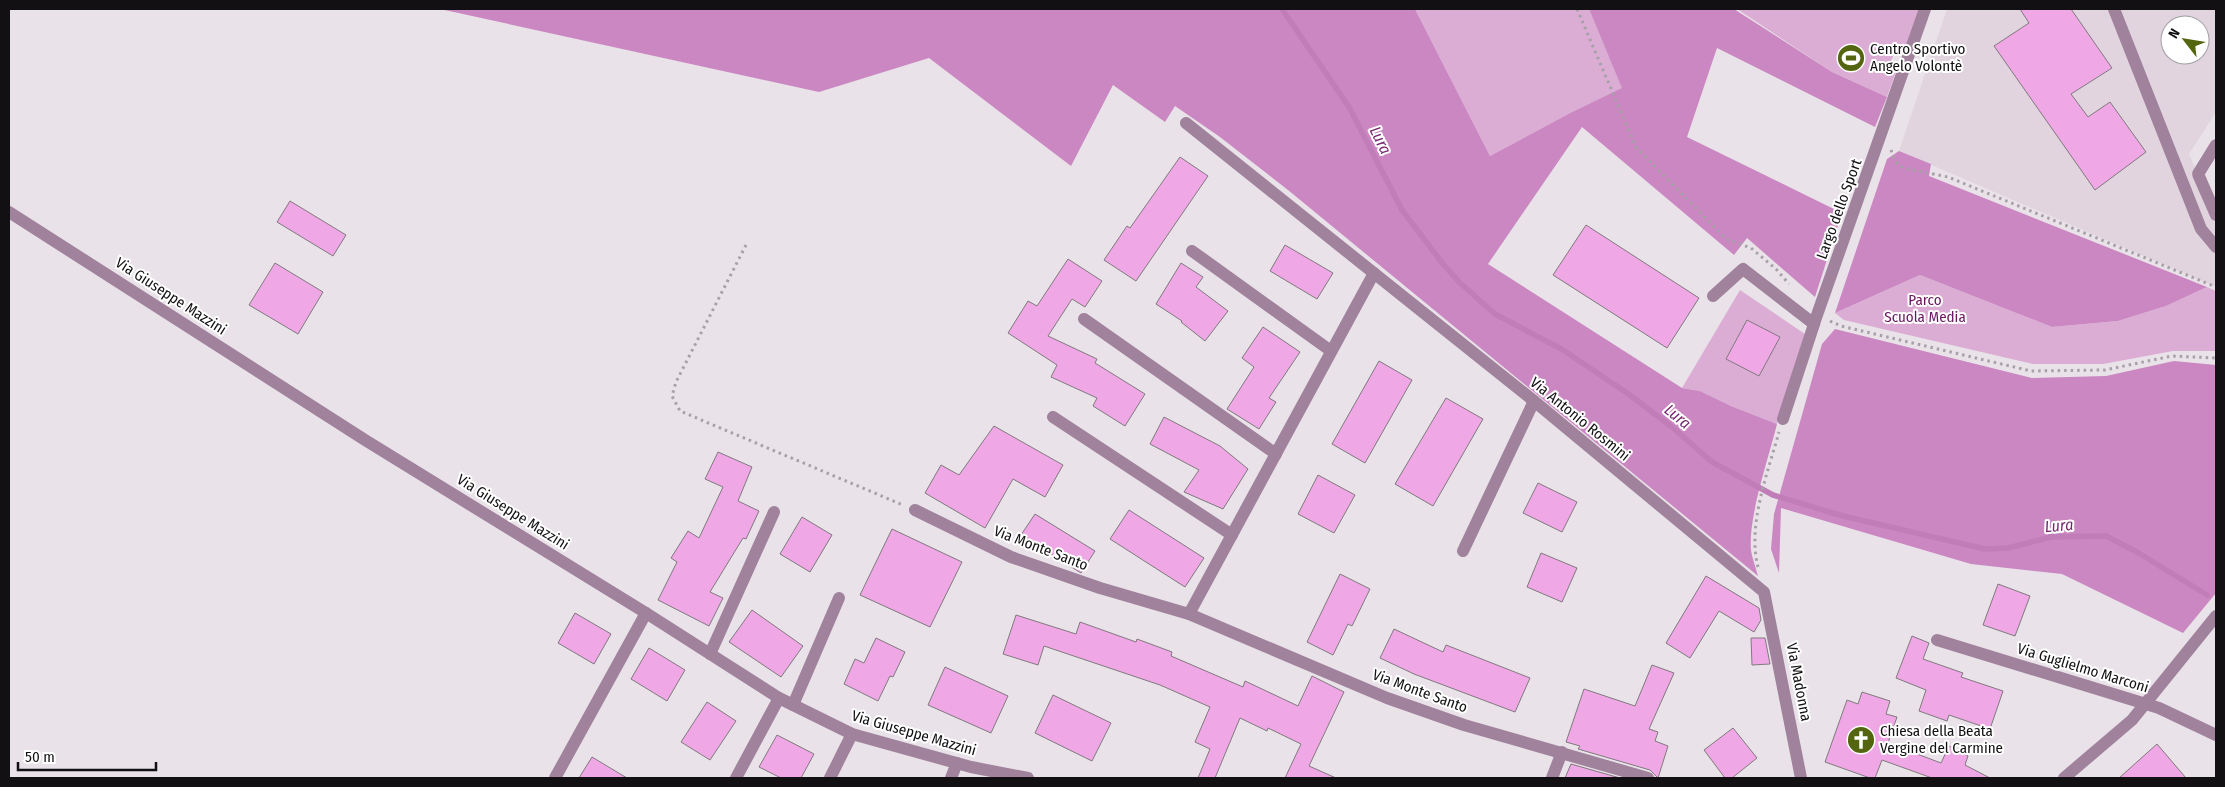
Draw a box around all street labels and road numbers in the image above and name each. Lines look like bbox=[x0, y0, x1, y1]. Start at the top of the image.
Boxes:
street label: Largo dello Sport bbox=[1813, 156, 1865, 262]
street label: Via Giuseppe Mazzini bbox=[112, 253, 230, 339]
street label: Via Antonio Rosmini bbox=[1527, 373, 1633, 465]
street label: Via Giuseppe Mazzini bbox=[454, 470, 572, 554]
street label: Via Monte Santo bbox=[991, 522, 1091, 574]
street label: Via Guglielmo Marconi bbox=[2015, 639, 2151, 697]
street label: Via Madonna bbox=[1783, 641, 1815, 723]
street label: Via Monte Santo bbox=[1370, 666, 1470, 717]
street label: Via Giuseppe Mazzini bbox=[850, 707, 978, 759]

